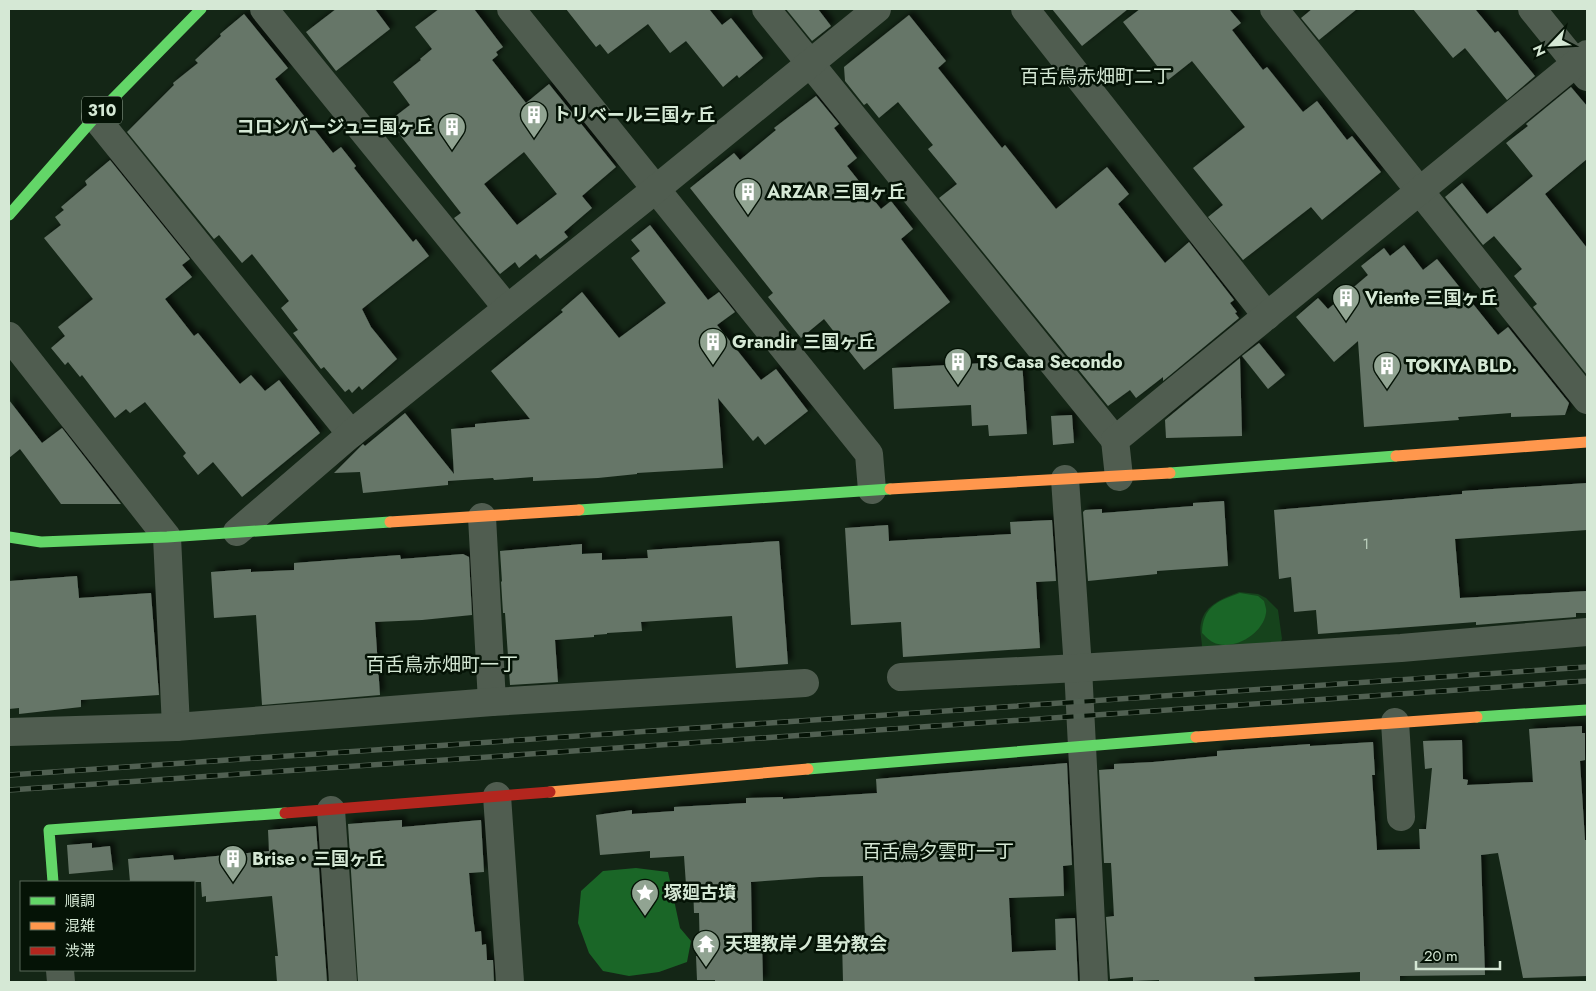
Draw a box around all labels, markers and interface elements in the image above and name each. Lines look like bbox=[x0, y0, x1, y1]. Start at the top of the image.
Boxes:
north arrow bbox=[1526, 20, 1576, 70]
text: N bbox=[1528, 41, 1551, 60]
district label: 百舌鳥赤畑町二丁 bbox=[1020, 63, 1172, 90]
road number: 310 bbox=[82, 96, 122, 124]
building icon: トリベール三国ヶ丘 bbox=[519, 100, 549, 139]
place label: トリベール三国ヶ丘 bbox=[553, 102, 715, 128]
building icon: コロンバージュ三国ヶ丘 bbox=[437, 112, 467, 151]
place label: コロンバージュ三国ヶ丘 bbox=[237, 114, 433, 140]
building icon: ARZAR 三国ヶ丘 bbox=[733, 177, 763, 216]
place label: ARZAR 三国ヶ丘 bbox=[766, 179, 905, 205]
building icon: Viente 三国ヶ丘 bbox=[1331, 283, 1361, 322]
place label: Viente 三国ヶ丘 bbox=[1364, 285, 1497, 311]
building icon: Grandir 三国ヶ丘 bbox=[698, 327, 728, 366]
place label: Grandir 三国ヶ丘 bbox=[732, 329, 875, 355]
building icon: TS Casa Secondo bbox=[943, 347, 973, 386]
place label: TS Casa Secondo bbox=[977, 349, 1123, 375]
building icon: TOKIYA BLD. bbox=[1372, 351, 1402, 390]
place label: TOKIYA BLD. bbox=[1406, 353, 1517, 379]
house number: 1 bbox=[1363, 533, 1369, 555]
district label: 百舌鳥赤畑町一丁 bbox=[366, 651, 518, 678]
district label: 百舌鳥夕雲町一丁 bbox=[862, 838, 1014, 865]
building icon: Brise・三国ヶ丘 bbox=[218, 844, 248, 883]
place label: Brise・三国ヶ丘 bbox=[252, 846, 385, 872]
place icon: 塚廻古墳 bbox=[630, 878, 660, 917]
place label: 塚廻古墳 bbox=[664, 880, 736, 906]
legend bbox=[20, 881, 195, 971]
text: 順調 bbox=[65, 890, 95, 912]
text: 混雑 bbox=[65, 915, 95, 937]
temple icon: 天理教岸ノ里分教会 bbox=[691, 929, 721, 968]
place label: 天理教岸ノ里分教会 bbox=[725, 931, 887, 957]
scale bar bbox=[1416, 938, 1500, 970]
text: 渋滞 bbox=[65, 940, 95, 962]
text: 20 m bbox=[1424, 945, 1458, 967]

